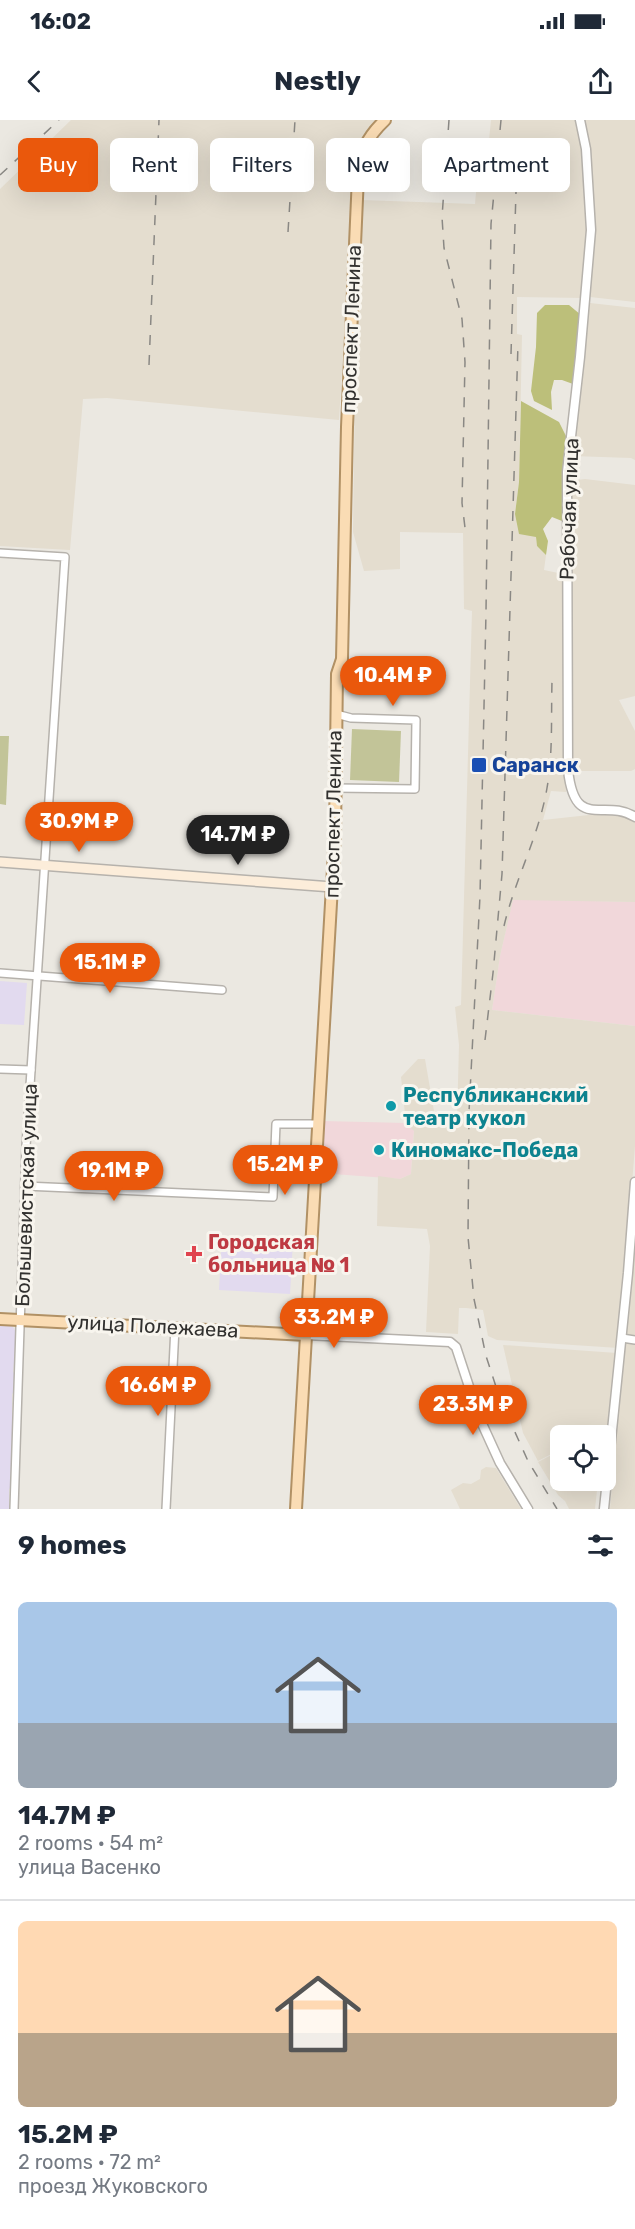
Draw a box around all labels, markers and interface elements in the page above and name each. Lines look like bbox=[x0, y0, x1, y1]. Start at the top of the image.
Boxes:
text: 16:02 bbox=[30, 8, 91, 35]
icon: back bbox=[18, 65, 51, 98]
text: Nestly bbox=[274, 65, 361, 97]
icon: share bbox=[584, 65, 617, 98]
chip: Buy bbox=[18, 138, 98, 192]
chip: Rent bbox=[110, 138, 198, 192]
chip: Filters bbox=[210, 138, 314, 192]
chip: New bbox=[326, 138, 410, 192]
chip: Apartment bbox=[422, 138, 570, 192]
street label: проспект Ленина bbox=[336, 245, 366, 413]
street label: Рабочая улица bbox=[555, 437, 583, 581]
pin: 10.4M ₽ bbox=[338, 656, 448, 707]
text: 10.4M ₽ bbox=[354, 663, 432, 687]
street label: проспект Ленина bbox=[320, 730, 346, 898]
place label: Саранск bbox=[492, 753, 579, 777]
marker: Саранск bbox=[470, 756, 488, 774]
pin: 30.9M ₽ bbox=[24, 802, 134, 853]
text: 30.9M ₽ bbox=[39, 809, 119, 833]
pin: 14.7M ₽ bbox=[183, 815, 293, 866]
text: 14.7M ₽ bbox=[200, 822, 276, 846]
pin: 15.1M ₽ bbox=[55, 943, 165, 994]
text: 15.1M ₽ bbox=[74, 950, 146, 974]
street label: Большевистская улица bbox=[10, 1083, 42, 1307]
place label: Республиканский театр кукол bbox=[403, 1083, 588, 1130]
marker: Республиканский театр кукол bbox=[384, 1099, 398, 1113]
place label: Киномакс-Победа bbox=[391, 1138, 578, 1162]
marker: Киномакс-Победа bbox=[372, 1143, 386, 1157]
pin: 15.2M ₽ bbox=[230, 1145, 340, 1196]
pin: 19.1M ₽ bbox=[59, 1151, 169, 1202]
text: 15.2M ₽ bbox=[247, 1152, 323, 1176]
text: 19.1M ₽ bbox=[78, 1158, 150, 1182]
place label: Городская больница № 1 bbox=[208, 1230, 349, 1277]
marker: Городская больница № 1 bbox=[185, 1245, 203, 1263]
pin: 33.2M ₽ bbox=[279, 1298, 389, 1349]
text: 33.2M ₽ bbox=[294, 1305, 374, 1329]
street label: улица Полежаева bbox=[67, 1310, 239, 1342]
pin: 16.6M ₽ bbox=[103, 1366, 213, 1417]
text: 16.6M ₽ bbox=[120, 1373, 196, 1397]
pin: 23.3M ₽ bbox=[418, 1385, 528, 1436]
text: 23.3M ₽ bbox=[433, 1392, 513, 1416]
map controls bbox=[550, 1425, 616, 1491]
button: locate bbox=[550, 1425, 616, 1491]
icon: filters bbox=[584, 1529, 617, 1562]
text: 9 homes bbox=[18, 1530, 127, 1561]
icon: home bbox=[264, 1641, 372, 1749]
text: 14.7M ₽ bbox=[18, 1800, 116, 1831]
text: 2 rooms · 54 m² bbox=[18, 1831, 163, 1855]
text: улица Васенко bbox=[18, 1855, 161, 1879]
icon: home bbox=[264, 1960, 372, 2068]
text: 15.2M ₽ bbox=[18, 2119, 118, 2150]
text: 2 rooms · 72 m² bbox=[18, 2150, 161, 2174]
text: проезд Жуковского bbox=[18, 2174, 208, 2198]

